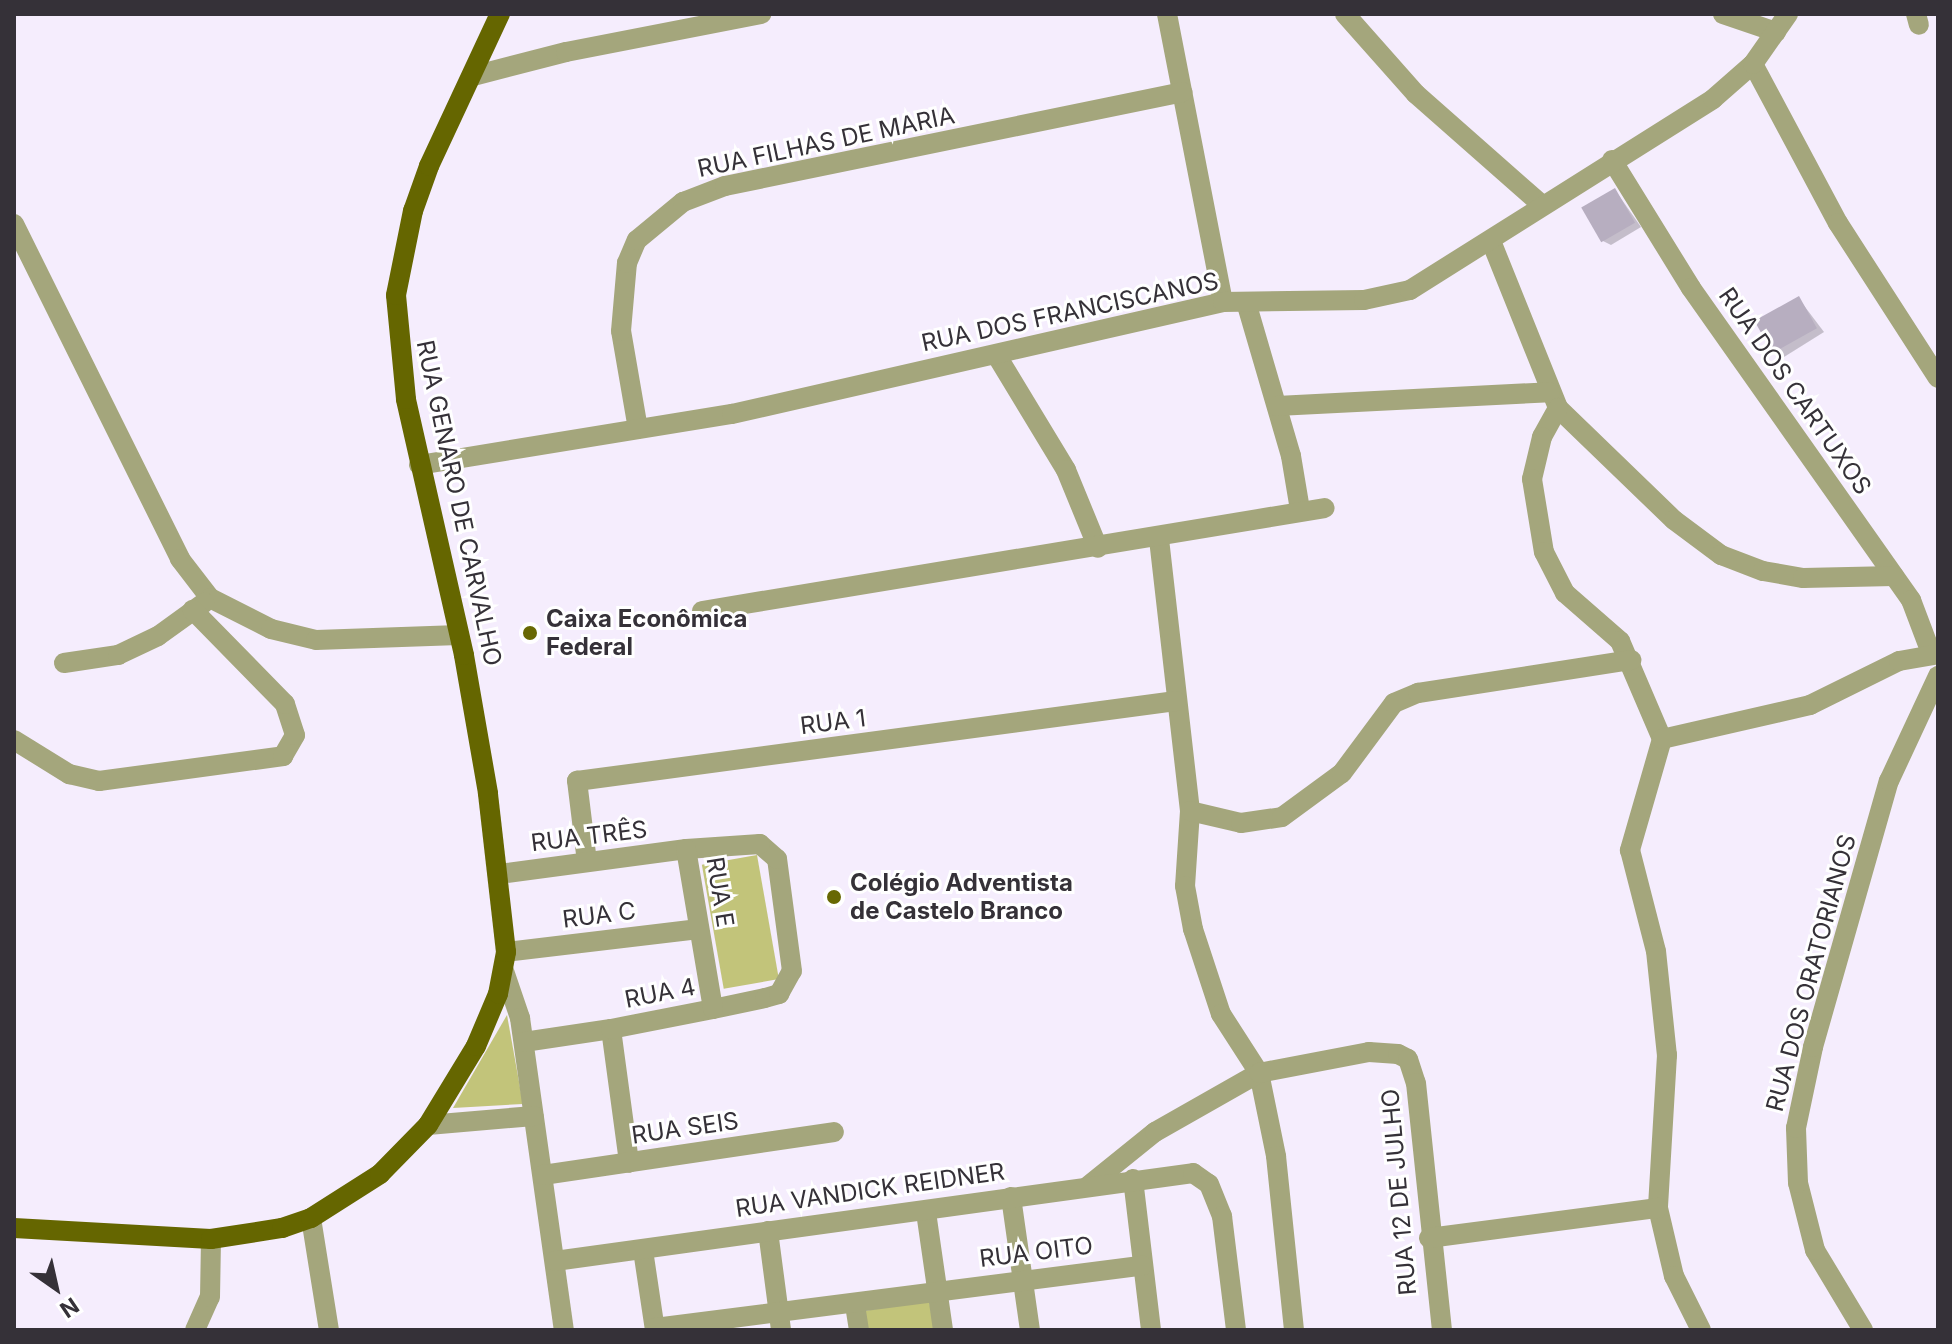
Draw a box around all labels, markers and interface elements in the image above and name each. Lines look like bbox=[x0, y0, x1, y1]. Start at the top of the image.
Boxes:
street label: RUA FILHAS DE MARIA bbox=[695, 101, 957, 183]
street label: RUA DOS FRANCISCANOS bbox=[919, 266, 1221, 358]
street label: RUA DOS CARTUXOS bbox=[1713, 282, 1877, 500]
street label: RUA GENARO DE CARVALHO bbox=[410, 338, 508, 668]
place label: Caixa Econômica Federal bbox=[546, 605, 747, 661]
marker: Caixa Econômica Federal bbox=[521, 624, 539, 642]
street label: RUA 1 bbox=[799, 704, 867, 740]
street label: RUA TRÊS bbox=[529, 815, 649, 857]
street label: RUA DOS ORATORIANOS bbox=[1760, 831, 1862, 1115]
street label: RUA E bbox=[700, 855, 740, 929]
place label: Colégio Adventista de Castelo Branco bbox=[850, 869, 1073, 925]
marker: Colégio Adventista de Castelo Branco bbox=[825, 888, 843, 906]
street label: RUA C bbox=[561, 896, 637, 934]
street label: RUA 4 bbox=[622, 972, 698, 1014]
street label: RUA 12 DE JULHO bbox=[1376, 1088, 1422, 1296]
street label: RUA SEIS bbox=[630, 1106, 740, 1150]
street label: RUA VANDICK REIDNER bbox=[734, 1157, 1006, 1223]
street label: RUA OITO bbox=[978, 1231, 1094, 1273]
north arrow bbox=[16, 1248, 96, 1328]
text: N bbox=[55, 1292, 84, 1323]

